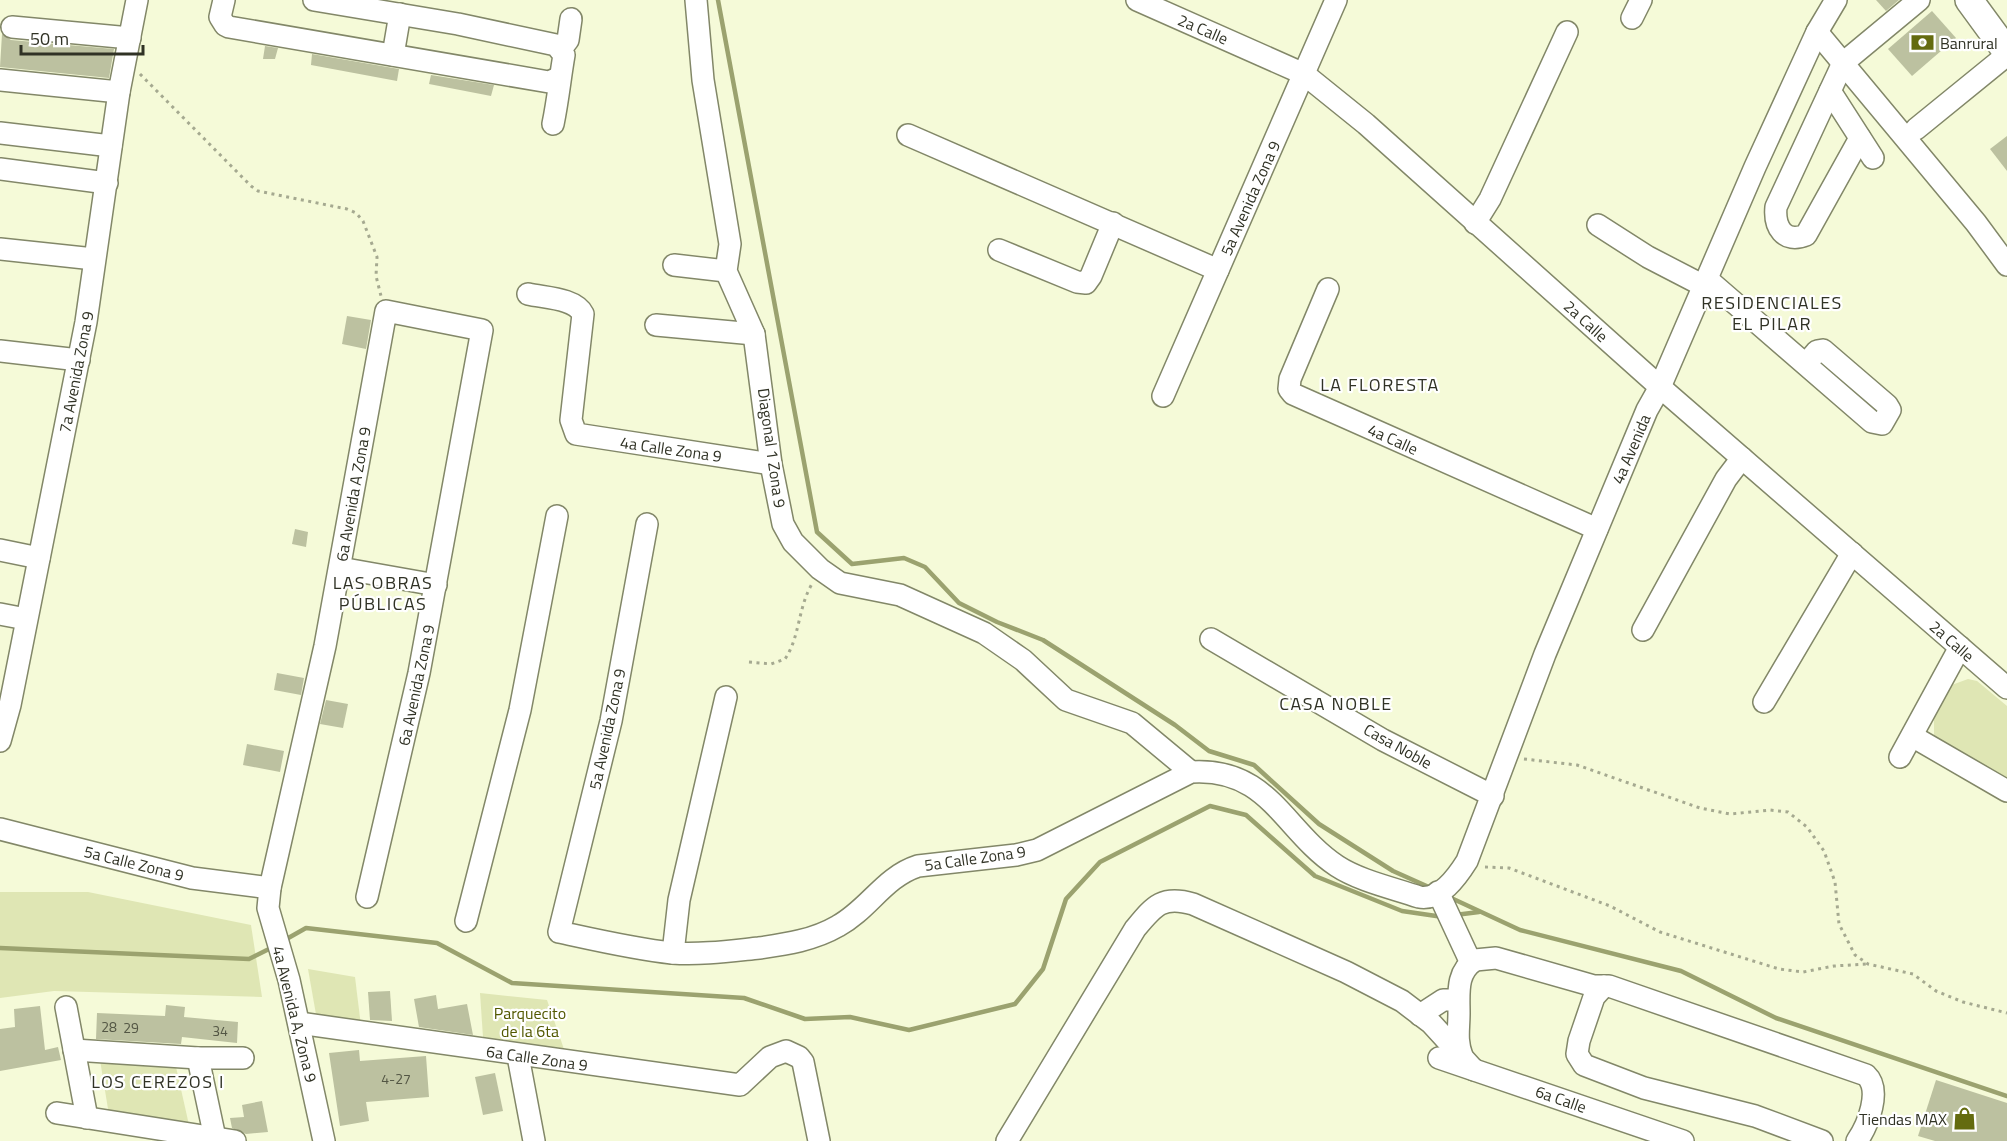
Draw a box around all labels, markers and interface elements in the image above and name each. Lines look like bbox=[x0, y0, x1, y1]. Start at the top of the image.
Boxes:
street label: 2a Calle bbox=[1174, 8, 1232, 50]
scale bar bbox=[21, 18, 142, 56]
text: 50 m bbox=[30, 25, 69, 52]
bank icon: Banrural bbox=[1909, 30, 1935, 56]
place label: Banrural bbox=[1940, 31, 1998, 55]
street label: 5a Avenida Zona 9 bbox=[1214, 137, 1286, 259]
district label: RESIDENCIALES EL PILAR bbox=[1701, 289, 1843, 337]
street label: 2a Calle bbox=[1558, 294, 1614, 348]
street label: 7a Avenida Zona 9 bbox=[52, 309, 100, 435]
district label: LA FLORESTA bbox=[1320, 371, 1440, 398]
street label: Diagonal 1 Zona 9 bbox=[752, 387, 792, 509]
street label: 4a Avenida bbox=[1606, 410, 1656, 488]
street label: 4a Calle bbox=[1364, 417, 1422, 461]
street label: 6a Avenida A Zona 9 bbox=[329, 425, 377, 563]
street label: 4a Calle Zona 9 bbox=[619, 430, 723, 468]
district label: LAS OBRAS PÚBLICAS bbox=[333, 569, 433, 617]
street label: 2a Calle bbox=[1924, 615, 1980, 667]
street label: 6a Avenida Zona 9 bbox=[391, 622, 441, 748]
street label: 5a Avenida Zona 9 bbox=[582, 666, 632, 792]
district label: CASA NOBLE bbox=[1279, 690, 1393, 717]
street label: Casa Noble bbox=[1359, 717, 1437, 775]
street label: 5a Calle Zona 9 bbox=[82, 839, 186, 887]
street label: 5a Calle Zona 9 bbox=[923, 839, 1027, 877]
street label: 4a Avenida A, Zona 9 bbox=[266, 943, 324, 1085]
park label: Parquecito de la 6ta bbox=[494, 1001, 566, 1043]
house number: 28 bbox=[101, 1016, 117, 1037]
house number: 29 bbox=[123, 1017, 139, 1038]
house number: 34 bbox=[212, 1020, 228, 1041]
street label: 6a Calle Zona 9 bbox=[485, 1039, 589, 1077]
district label: LOS CEREZOS I bbox=[91, 1068, 225, 1095]
house number: 4-27 bbox=[381, 1068, 411, 1089]
street label: 6a Calle bbox=[1532, 1079, 1590, 1119]
shop icon: Tiendas MAX bbox=[1952, 1106, 1978, 1132]
place label: Tiendas MAX bbox=[1859, 1107, 1947, 1131]

